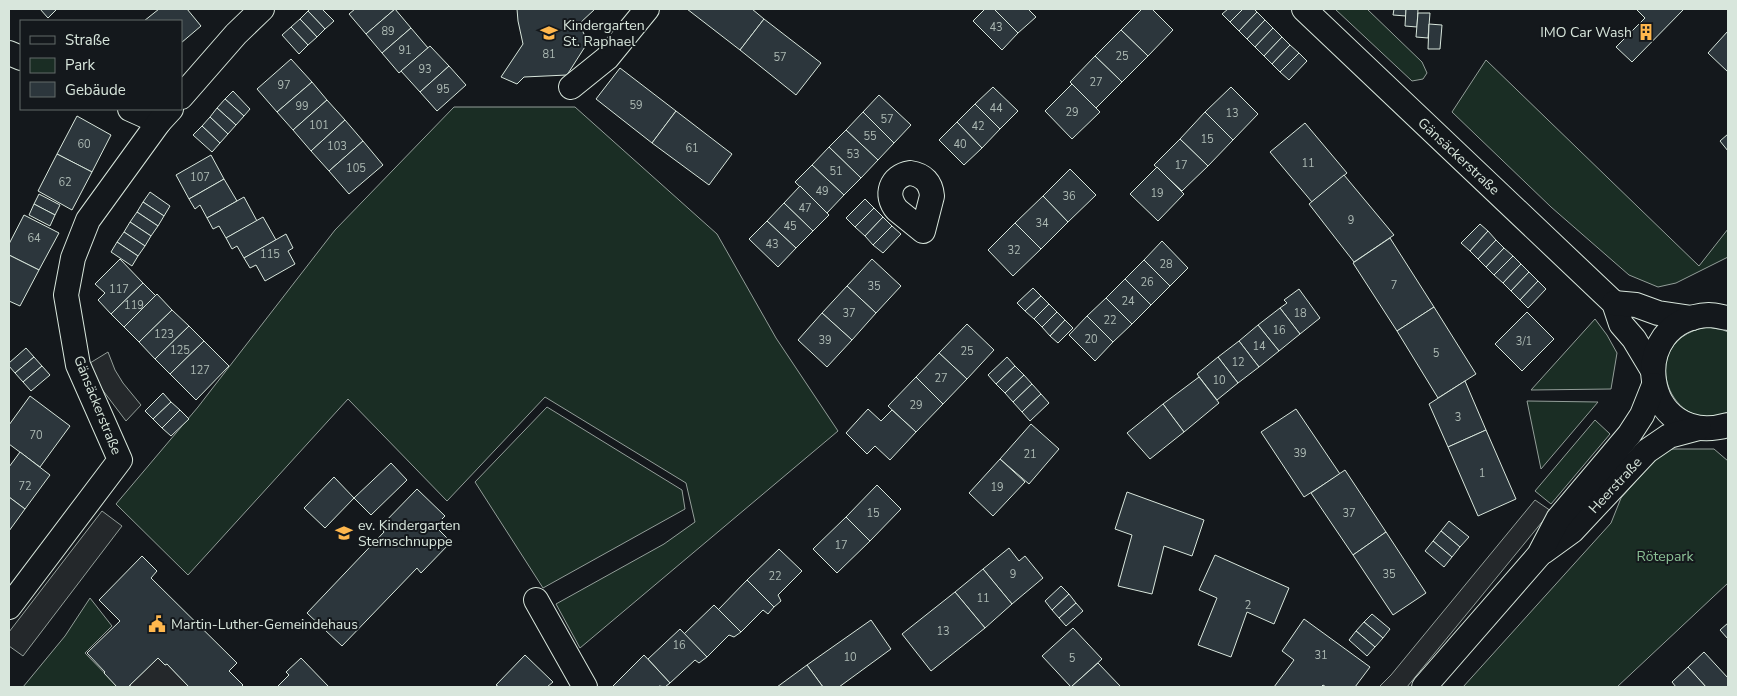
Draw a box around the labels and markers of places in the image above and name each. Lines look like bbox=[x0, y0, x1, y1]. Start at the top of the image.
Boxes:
place label: Kindergarten St. Raphael bbox=[563, 16, 645, 51]
building icon: IMO Car Wash bbox=[1636, 22, 1656, 42]
school or university icon: Kindergarten St. Raphael bbox=[539, 23, 559, 43]
place label: IMO Car Wash bbox=[1540, 23, 1632, 42]
place label: ev. Kindergarten Sternschnuppe bbox=[358, 516, 460, 551]
school or university icon: ev. Kindergarten Sternschnuppe bbox=[334, 523, 354, 543]
public building icon: Martin-Luther-Gemeindehaus bbox=[147, 614, 167, 634]
place label: Martin-Luther-Gemeindehaus bbox=[171, 615, 358, 634]

